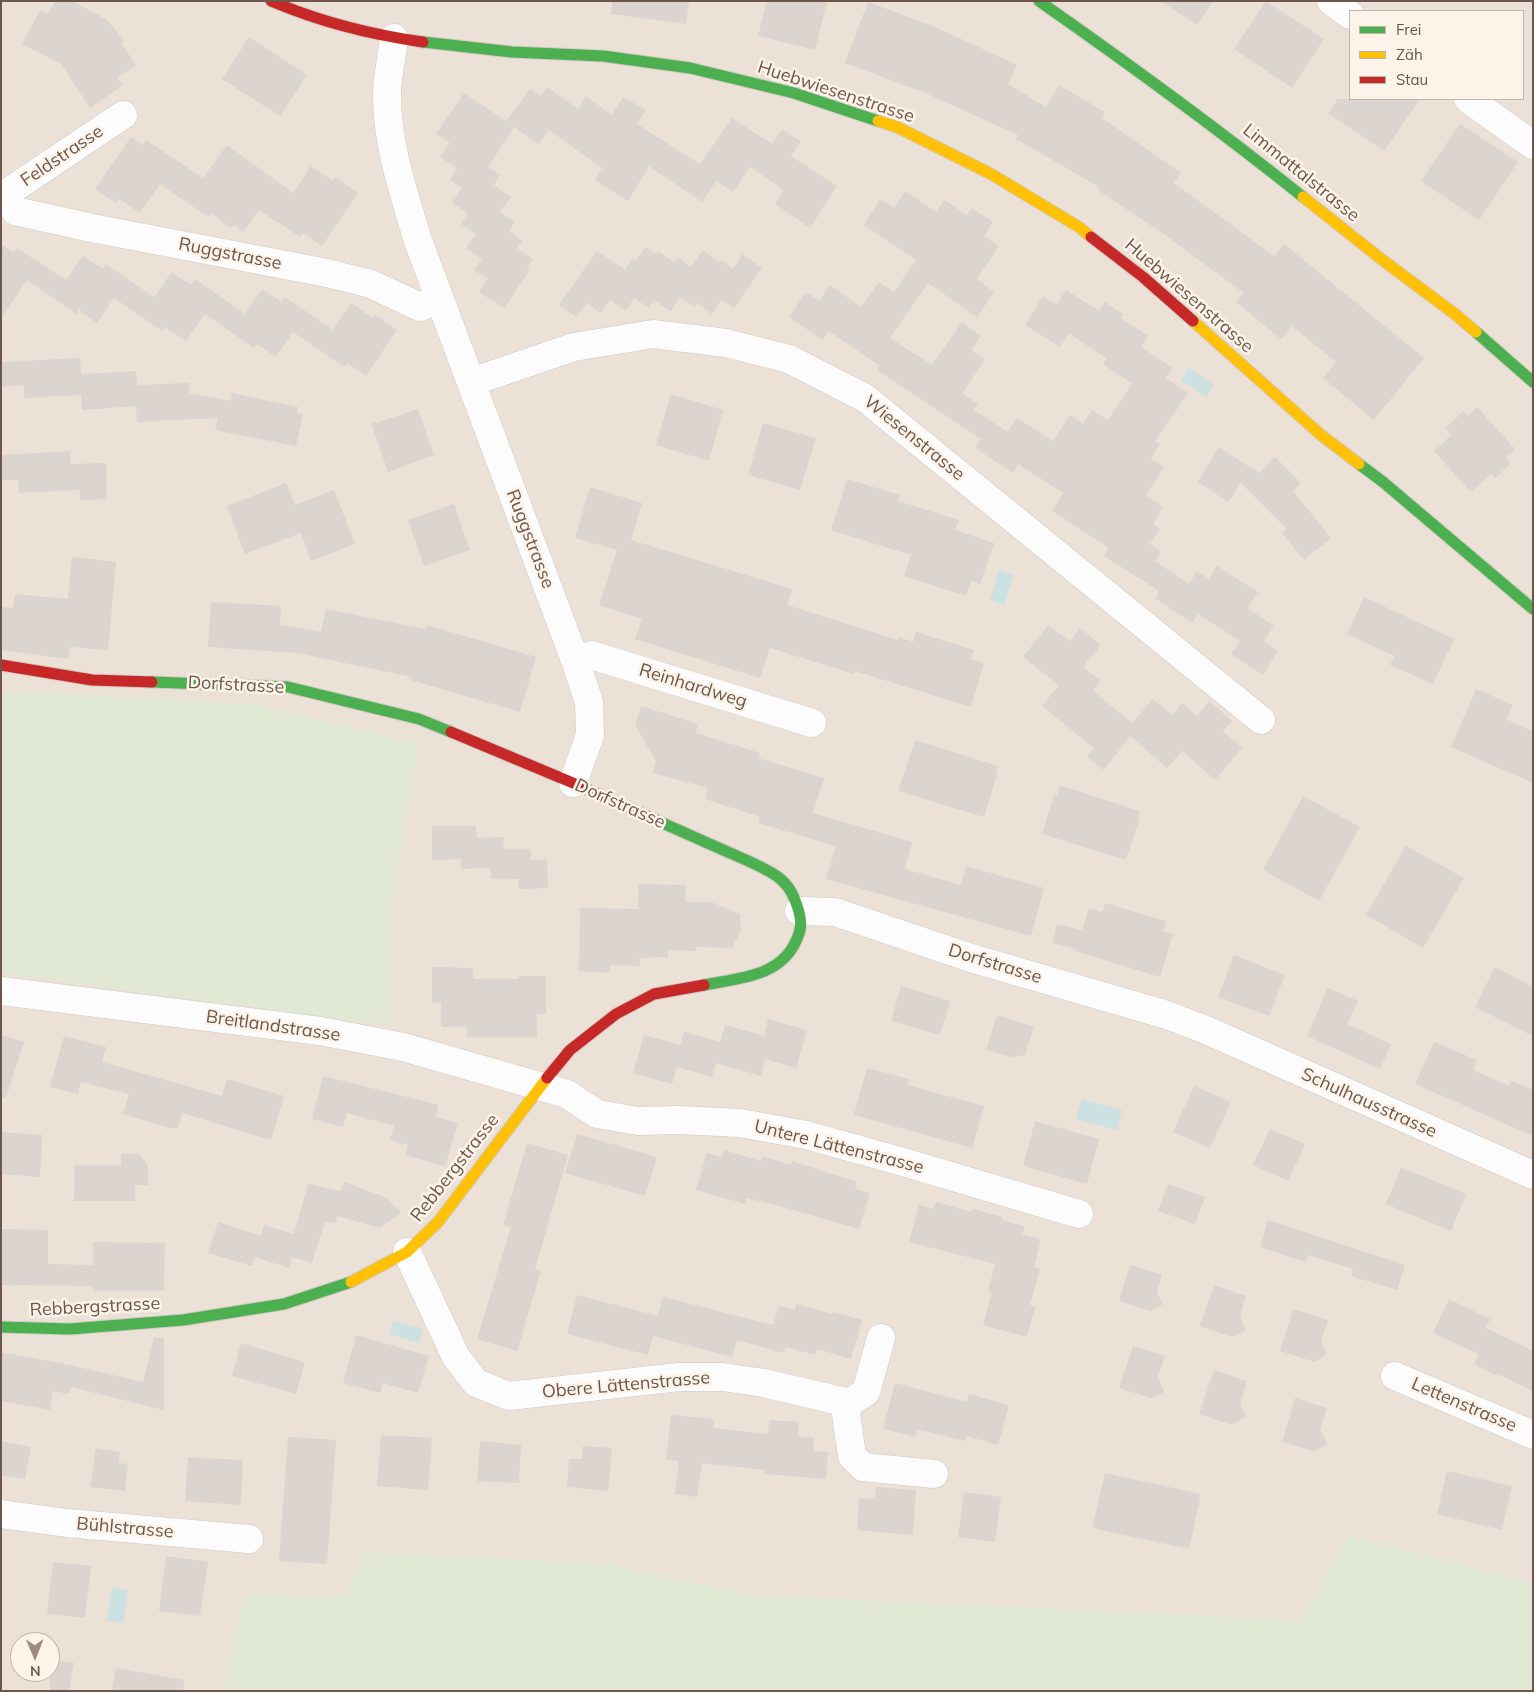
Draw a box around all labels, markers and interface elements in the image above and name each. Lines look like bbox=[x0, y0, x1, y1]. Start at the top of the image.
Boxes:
legend bbox=[1349, 10, 1524, 100]
text: Frei bbox=[1396, 20, 1421, 39]
text: Zäh bbox=[1396, 45, 1423, 64]
street label: Huebwiesenstrasse bbox=[755, 56, 917, 128]
text: Stau bbox=[1396, 70, 1428, 89]
street label: Limmattalstrasse bbox=[1238, 119, 1364, 227]
street label: Feldstrasse bbox=[17, 121, 107, 191]
street label: Ruggstrasse bbox=[177, 233, 283, 275]
street label: Huebwiesenstrasse bbox=[1120, 234, 1258, 358]
street label: Wiesenstrasse bbox=[859, 391, 969, 485]
street label: Ruggstrasse bbox=[501, 486, 559, 592]
street label: Reinhardweg bbox=[636, 659, 750, 713]
street label: Dorfstrasse bbox=[187, 672, 285, 698]
street label: Dorfstrasse bbox=[571, 774, 669, 834]
street label: Dorfstrasse bbox=[946, 940, 1044, 988]
street label: Breitlandstrasse bbox=[204, 1006, 342, 1046]
street label: Schulhausstrasse bbox=[1298, 1063, 1440, 1143]
street label: Rebbergstrasse bbox=[406, 1110, 504, 1226]
street label: Untere Lättenstrasse bbox=[752, 1115, 926, 1179]
street label: Rebbergstrasse bbox=[29, 1293, 161, 1321]
street label: Obere Lättenstrasse bbox=[541, 1367, 711, 1403]
street label: Lettenstrasse bbox=[1408, 1373, 1520, 1437]
street label: Bühlstrasse bbox=[76, 1513, 174, 1543]
north arrow bbox=[10, 1632, 60, 1682]
text: N bbox=[30, 1662, 41, 1680]

